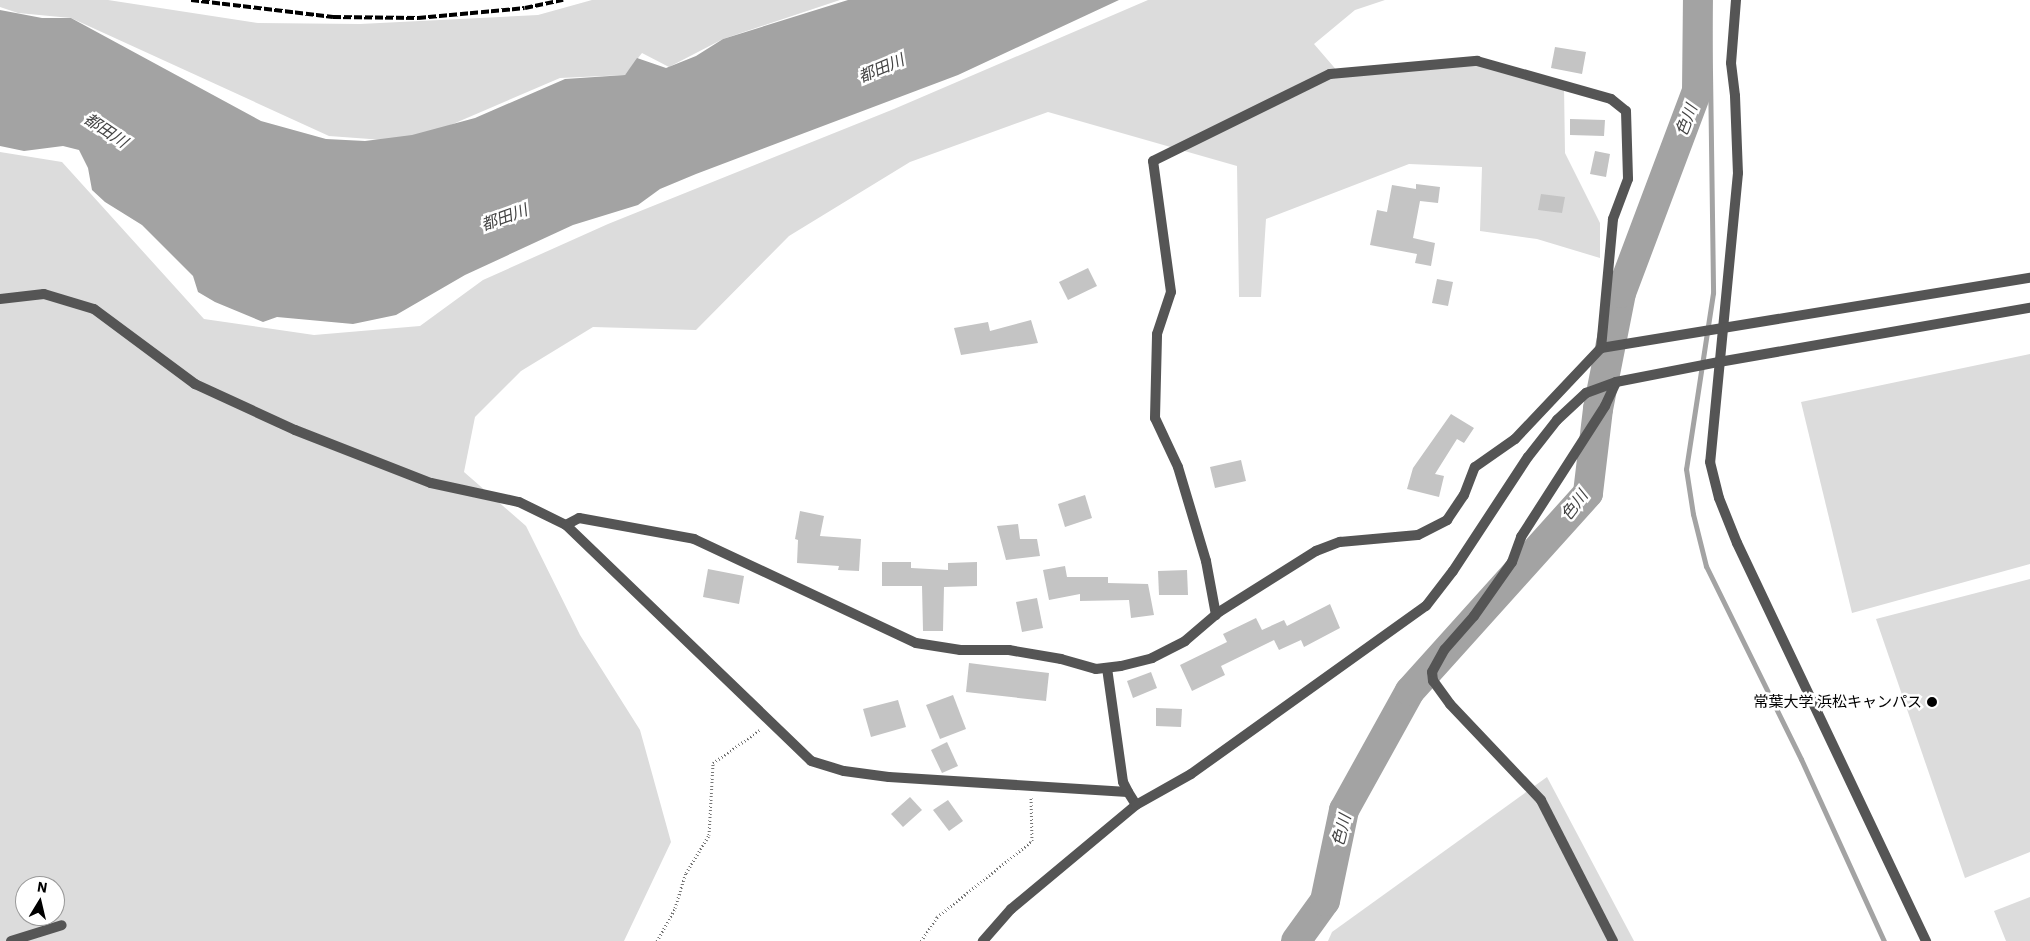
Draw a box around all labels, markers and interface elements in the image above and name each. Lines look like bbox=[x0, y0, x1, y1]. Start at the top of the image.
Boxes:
water label: 都田川 bbox=[855, 50, 907, 86]
water label: 色川 bbox=[1671, 102, 1701, 138]
water label: 都田川 bbox=[81, 109, 131, 151]
water label: 都田川 bbox=[478, 200, 530, 234]
water label: 色川 bbox=[1557, 486, 1591, 524]
place label: 常葉大学 浜松キャンパス bbox=[1753, 693, 1922, 711]
marker: 常葉大学 浜松キャンパス bbox=[1926, 696, 1938, 708]
water label: 色川 bbox=[1328, 812, 1354, 848]
north arrow bbox=[15, 876, 65, 926]
text: N bbox=[36, 877, 49, 897]

